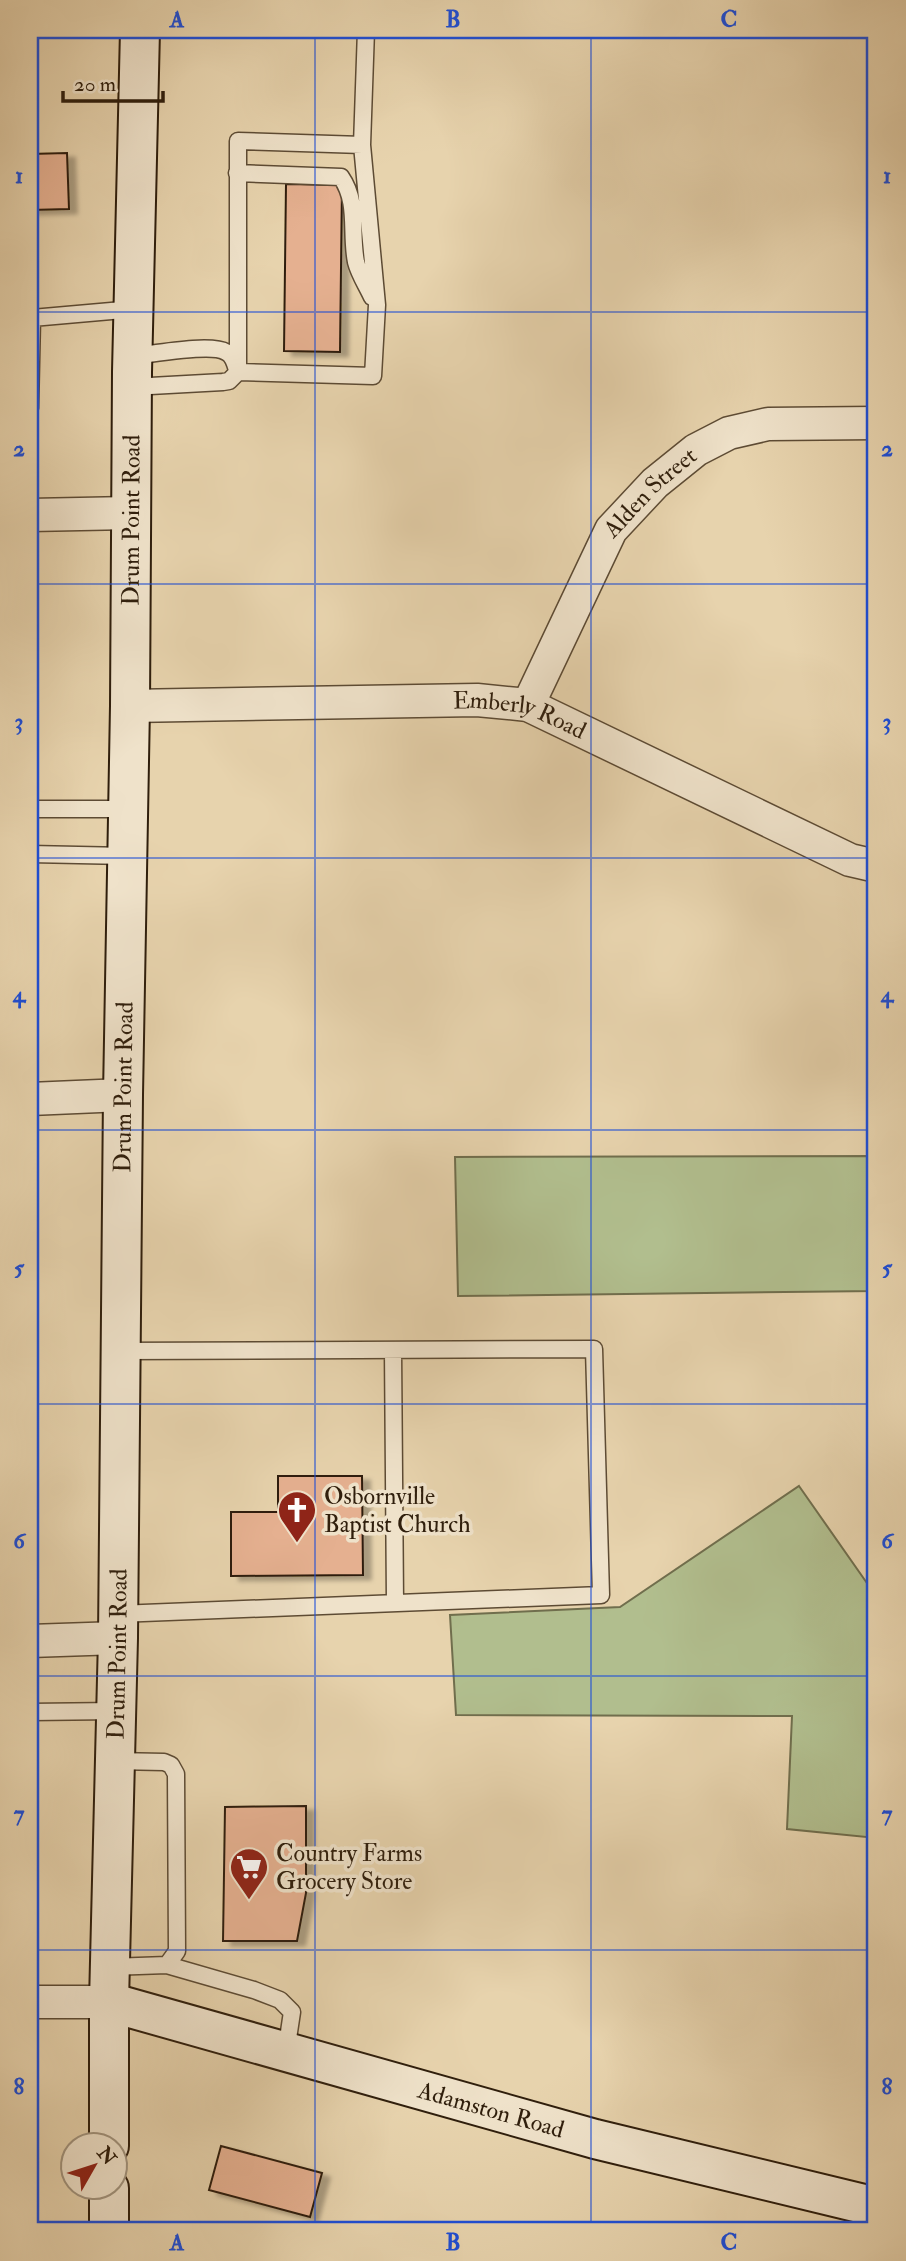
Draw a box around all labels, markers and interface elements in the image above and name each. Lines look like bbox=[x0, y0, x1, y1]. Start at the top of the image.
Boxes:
text: A bbox=[169, 5, 185, 34]
text: B bbox=[445, 5, 461, 34]
text: C bbox=[721, 5, 737, 34]
scale bar bbox=[63, 60, 163, 104]
text: 20 m bbox=[74, 71, 116, 98]
text: 1 bbox=[15, 161, 23, 190]
text: 1 bbox=[883, 161, 891, 190]
text: 2 bbox=[13, 434, 25, 463]
street label: Drum Point Road bbox=[116, 434, 148, 606]
text: 2 bbox=[881, 434, 893, 463]
street label: Alden Street bbox=[596, 440, 703, 545]
street label: Emberly Road bbox=[453, 684, 591, 747]
text: 3 bbox=[15, 707, 23, 736]
text: 3 bbox=[883, 707, 891, 736]
text: 4 bbox=[12, 980, 27, 1009]
text: 4 bbox=[880, 980, 895, 1009]
street label: Drum Point Road bbox=[107, 1001, 141, 1173]
text: 5 bbox=[14, 1253, 25, 1282]
text: 5 bbox=[882, 1253, 893, 1282]
place label: Osbornville Baptist Church bbox=[324, 1481, 471, 1540]
church icon: Osbornville Baptist Church bbox=[276, 1489, 318, 1544]
text: 6 bbox=[13, 1526, 27, 1555]
text: 6 bbox=[881, 1526, 895, 1555]
street label: Drum Point Road bbox=[100, 1568, 135, 1740]
text: 7 bbox=[14, 1799, 25, 1828]
text: 7 bbox=[882, 1799, 893, 1828]
place label: Country Farms Grocery Store bbox=[276, 1838, 422, 1897]
supermarket icon: Country Farms Grocery Store bbox=[228, 1846, 270, 1901]
text: 8 bbox=[14, 2072, 25, 2101]
text: 8 bbox=[882, 2072, 893, 2101]
street label: Adamston Road bbox=[413, 2075, 568, 2146]
north arrow bbox=[60, 2132, 130, 2202]
text: N bbox=[91, 2141, 122, 2171]
text: A bbox=[169, 2228, 185, 2257]
text: B bbox=[445, 2228, 461, 2257]
text: C bbox=[721, 2228, 737, 2257]

